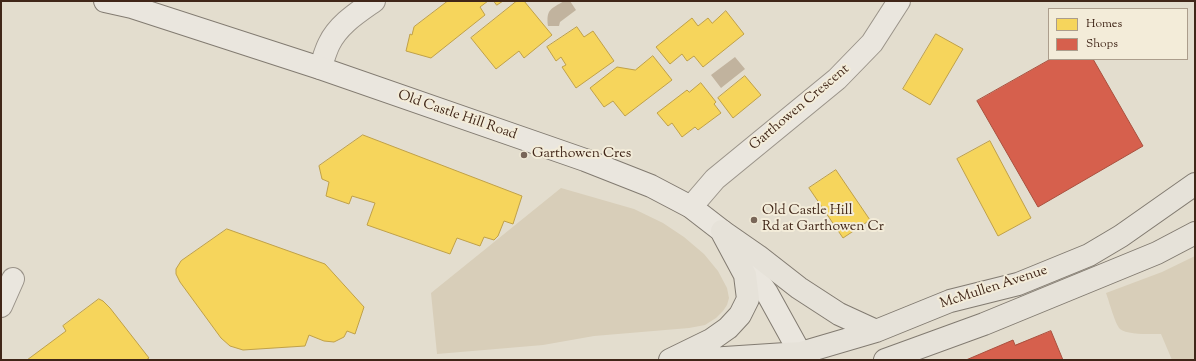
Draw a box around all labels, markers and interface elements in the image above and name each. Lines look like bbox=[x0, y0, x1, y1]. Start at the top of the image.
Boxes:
legend bbox=[1048, 8, 1188, 60]
text: Homes bbox=[1086, 15, 1122, 33]
text: Shops bbox=[1086, 35, 1118, 53]
street label: Garthowen Crescent bbox=[747, 61, 853, 155]
street label: Old Castle Hill Road bbox=[395, 88, 519, 144]
place label: Garthowen Cres bbox=[532, 147, 631, 163]
marker: Garthowen Cres bbox=[519, 150, 529, 160]
place label: Old Castle Hill Rd at Garthowen Cr bbox=[762, 204, 884, 236]
marker: Old Castle Hill Rd at Garthowen Cr bbox=[749, 215, 759, 225]
street label: McMullen Avenue bbox=[938, 263, 1050, 313]

